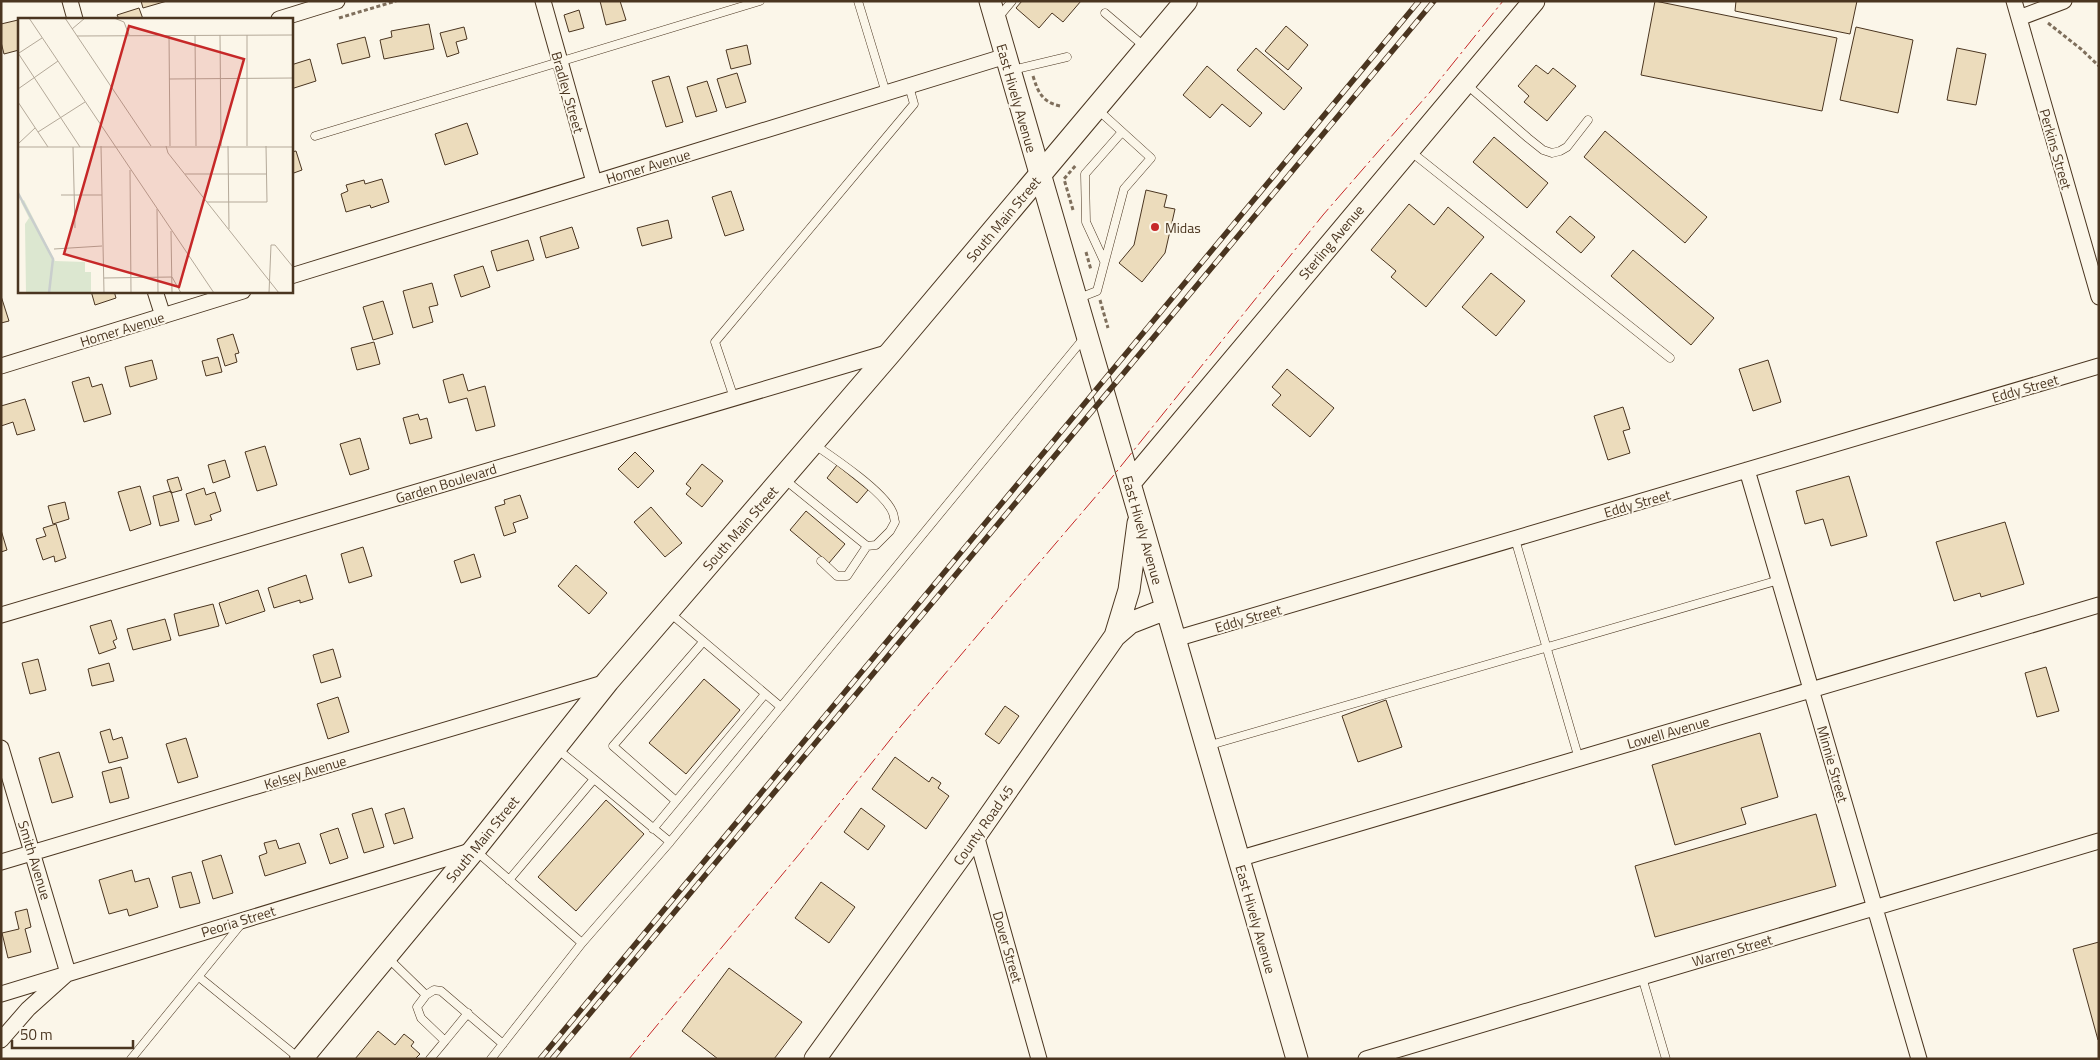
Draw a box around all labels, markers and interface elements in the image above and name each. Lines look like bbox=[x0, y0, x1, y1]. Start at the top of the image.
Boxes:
inset map bbox=[18, 18, 292, 292]
street label: East Hively Avenue bbox=[991, 41, 1043, 155]
street label: Bradley Street bbox=[546, 49, 590, 135]
street label: Perkins Street bbox=[2034, 106, 2078, 192]
street label: Homer Avenue bbox=[603, 143, 693, 189]
street label: South Main Street bbox=[961, 171, 1045, 267]
street label: Sterling Avenue bbox=[1293, 200, 1369, 284]
place label: Midas bbox=[1165, 217, 1201, 238]
marker: Midas bbox=[1149, 221, 1161, 233]
street label: Homer Avenue bbox=[77, 306, 167, 352]
street label: Eddy Street bbox=[1989, 368, 2061, 408]
street label: Garden Boulevard bbox=[393, 458, 499, 508]
street label: East Hively Avenue bbox=[1117, 473, 1169, 587]
street label: South Main Street bbox=[697, 481, 783, 575]
street label: Eddy Street bbox=[1601, 483, 1673, 523]
street label: Eddy Street bbox=[1212, 598, 1284, 638]
street label: Lowell Avenue bbox=[1624, 710, 1712, 754]
street label: Minnie Street bbox=[1812, 723, 1854, 805]
street label: Kelsey Avenue bbox=[261, 750, 349, 794]
street label: County Road 45 bbox=[948, 781, 1019, 869]
street label: South Main Street bbox=[440, 791, 524, 887]
street label: Smith Avenue bbox=[13, 818, 57, 902]
street label: East Hively Avenue bbox=[1230, 862, 1282, 976]
street label: Peoria Street bbox=[198, 900, 278, 942]
street label: Dover Street bbox=[988, 909, 1028, 986]
street label: Warren Street bbox=[1689, 929, 1775, 971]
scale bar bbox=[12, 1018, 134, 1050]
text: 50 m bbox=[20, 1023, 53, 1046]

